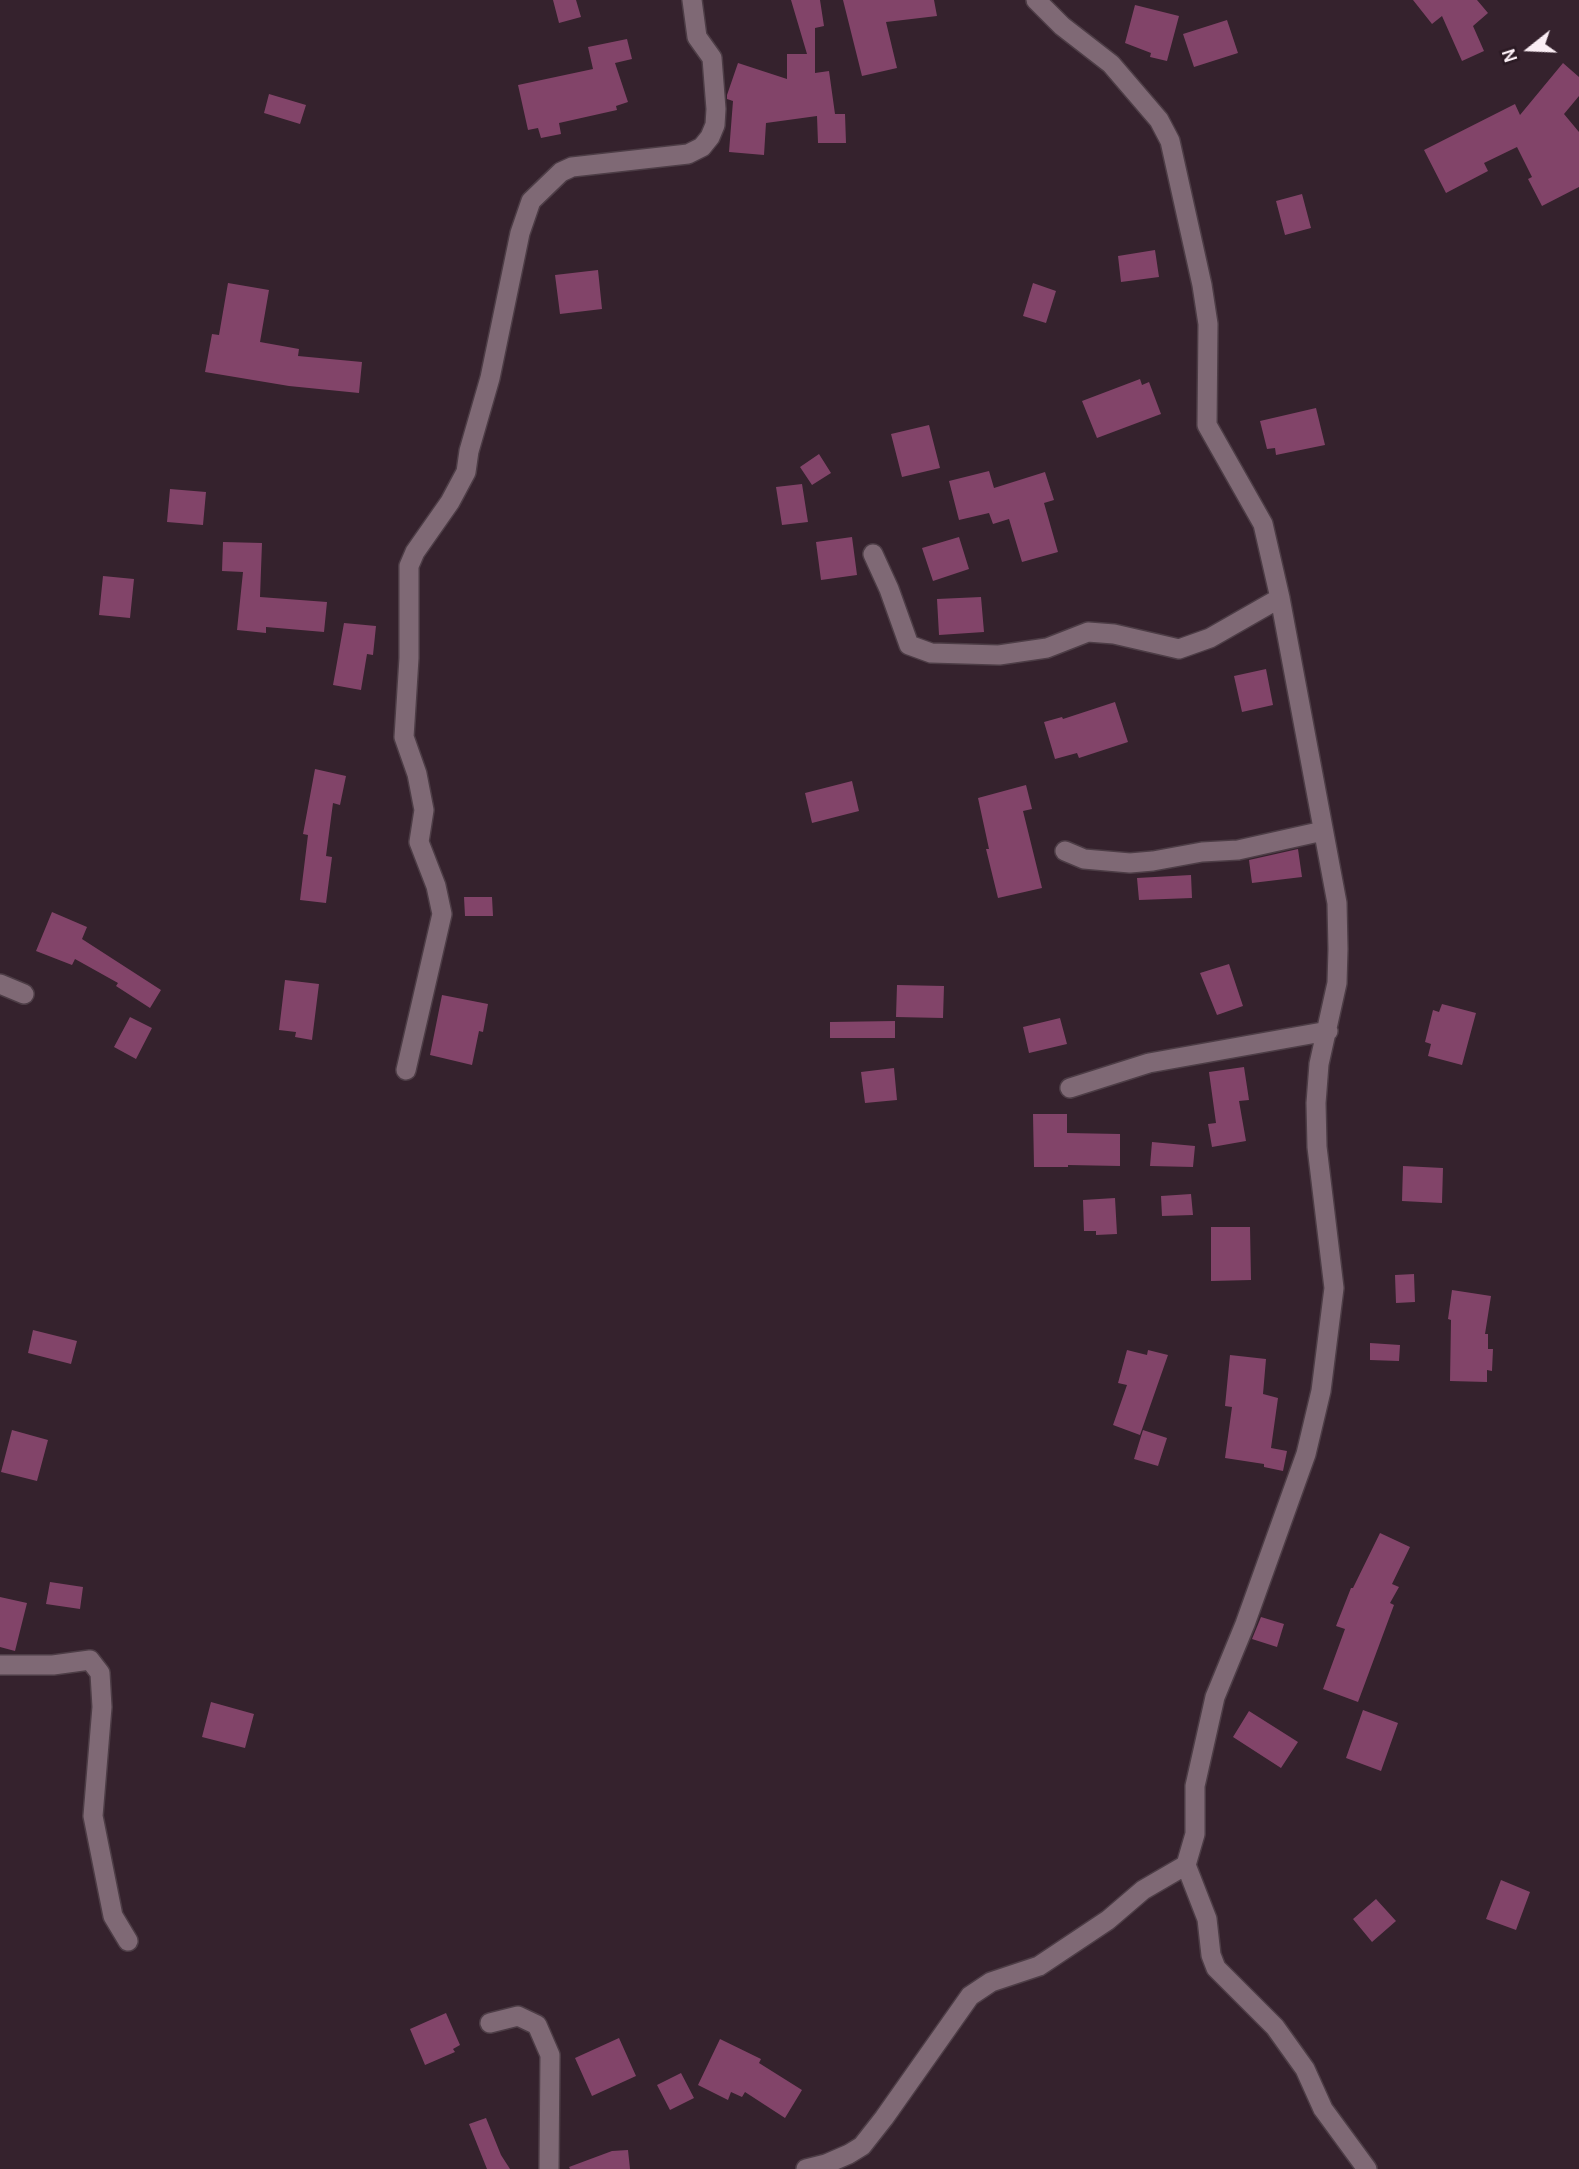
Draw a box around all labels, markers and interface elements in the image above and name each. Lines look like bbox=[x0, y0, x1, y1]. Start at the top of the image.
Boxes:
north arrow bbox=[1495, 14, 1565, 84]
text: N bbox=[1497, 46, 1523, 65]

